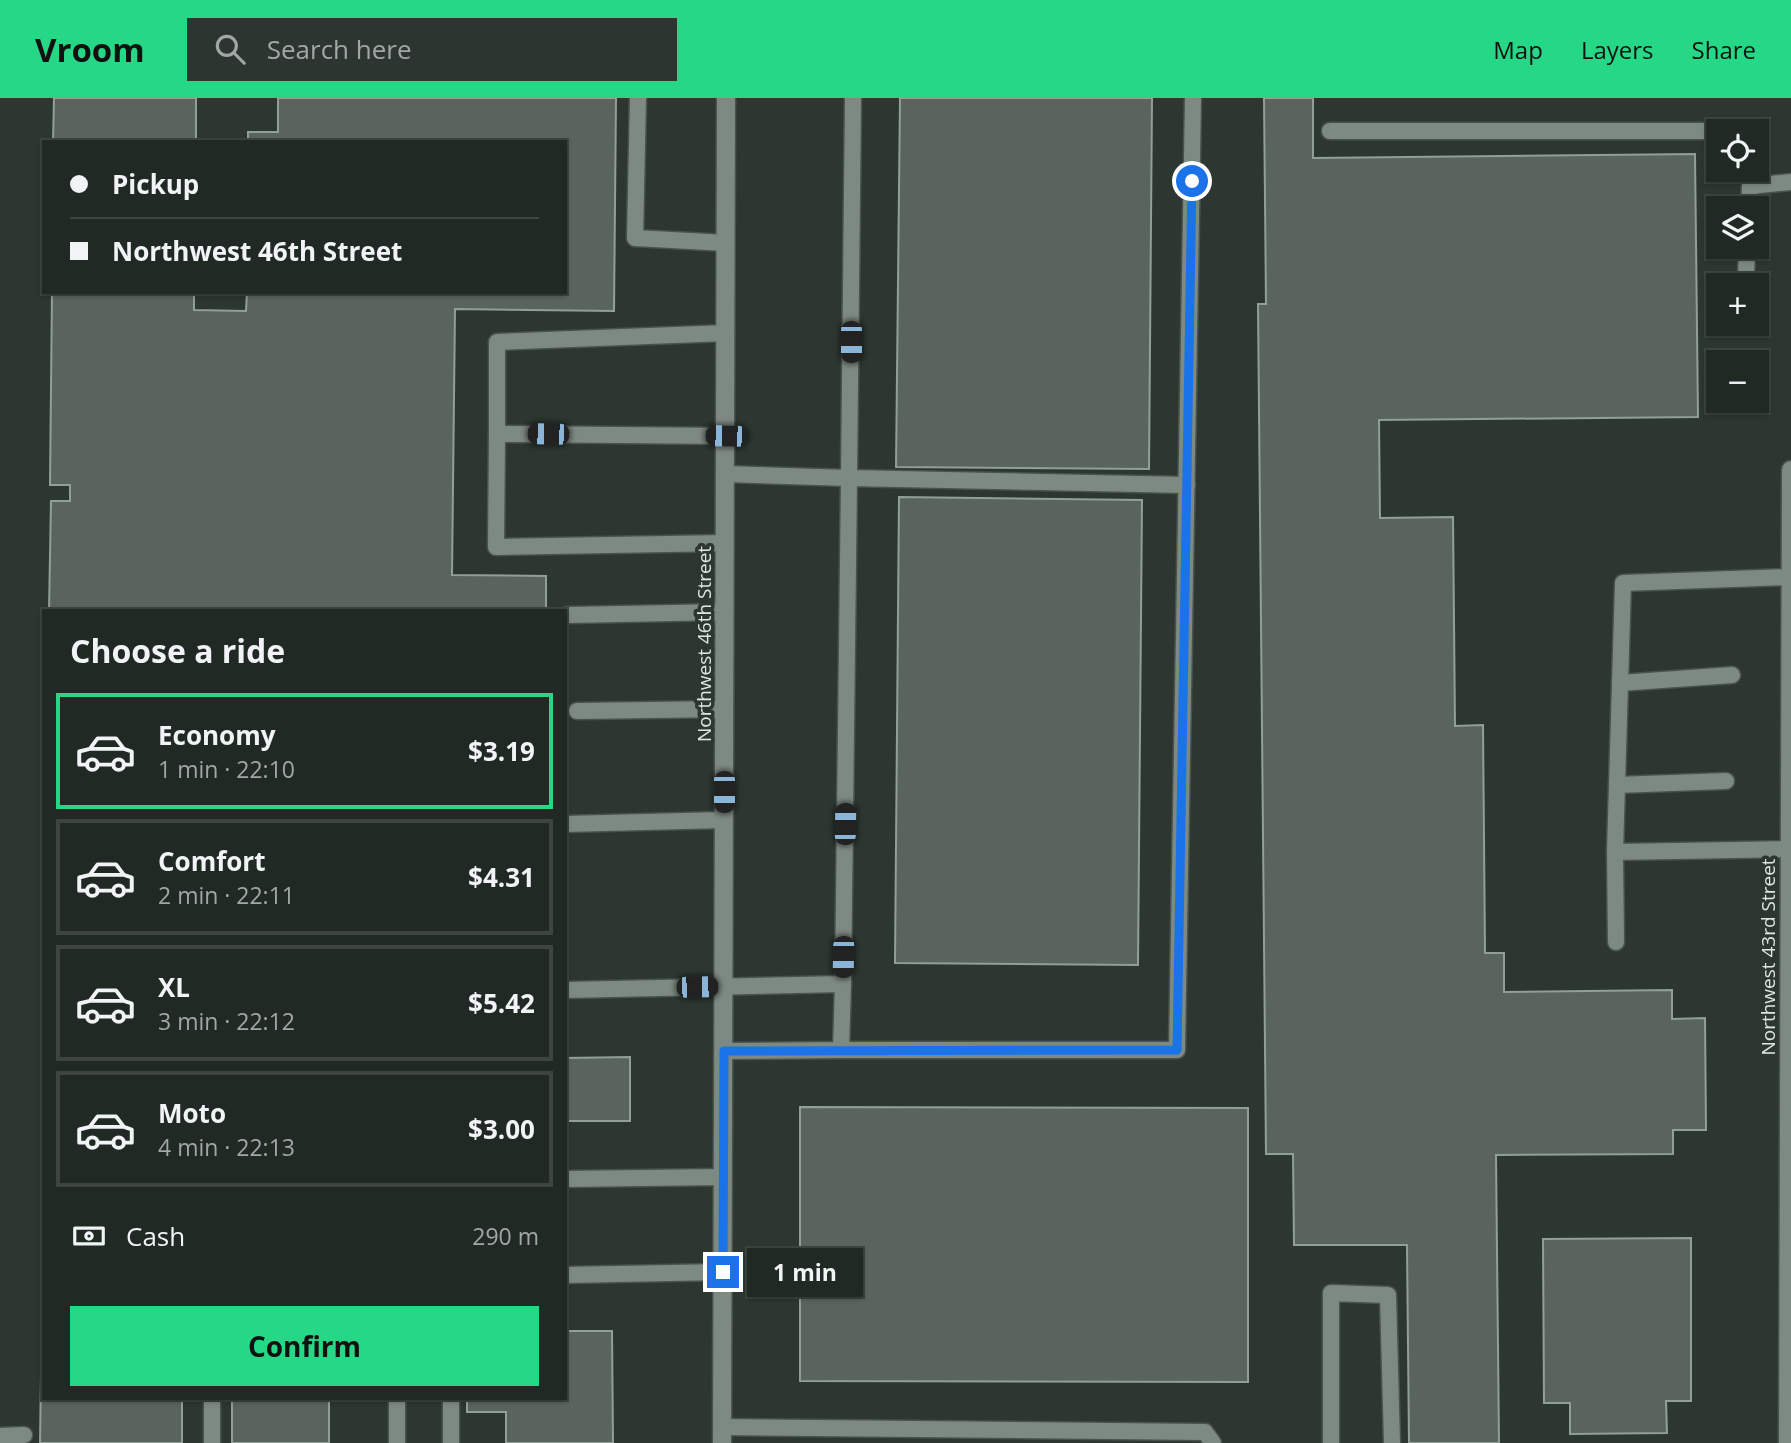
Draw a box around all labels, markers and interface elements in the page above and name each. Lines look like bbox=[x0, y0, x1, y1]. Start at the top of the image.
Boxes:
search box bbox=[187, 18, 677, 81]
text: Vroom bbox=[35, 27, 145, 72]
icon: search bbox=[211, 30, 249, 68]
text: Search here bbox=[267, 31, 412, 67]
text: Map bbox=[1493, 33, 1543, 66]
text: Layers bbox=[1581, 33, 1654, 66]
text: Share bbox=[1692, 33, 1756, 66]
map controls bbox=[1706, 119, 1769, 413]
button: locate bbox=[1706, 119, 1769, 182]
route start bbox=[1176, 165, 1208, 197]
text: Pickup bbox=[112, 166, 199, 202]
button: layers bbox=[1706, 196, 1769, 259]
text: Northwest 46th Street bbox=[112, 233, 402, 269]
button: + bbox=[1706, 273, 1769, 336]
car bbox=[841, 321, 862, 363]
button: − bbox=[1706, 350, 1769, 413]
car bbox=[527, 423, 570, 445]
car bbox=[705, 425, 748, 447]
street label: Northwest 46th Street bbox=[691, 546, 717, 742]
text: Choose a ride bbox=[70, 629, 285, 672]
text: Economy bbox=[158, 717, 276, 753]
icon: car bbox=[74, 720, 137, 783]
text: $3.19 bbox=[468, 733, 535, 769]
text: 1 min · 22:10 bbox=[158, 753, 295, 785]
car bbox=[714, 771, 735, 813]
car bbox=[835, 803, 856, 845]
text: Comfort bbox=[158, 843, 265, 879]
icon: car bbox=[74, 846, 137, 909]
street label: Northwest 43rd Street bbox=[1755, 858, 1781, 1056]
text: $4.31 bbox=[468, 859, 535, 895]
text: 2 min · 22:11 bbox=[158, 879, 295, 911]
car bbox=[833, 936, 854, 978]
text: XL bbox=[158, 969, 190, 1005]
icon: car bbox=[74, 972, 137, 1035]
car bbox=[676, 976, 719, 998]
text: $5.42 bbox=[468, 985, 535, 1021]
text: 3 min · 22:12 bbox=[158, 1005, 295, 1037]
text: Moto bbox=[158, 1095, 226, 1131]
icon: car bbox=[74, 1098, 137, 1161]
text: $3.00 bbox=[468, 1111, 535, 1147]
text: 4 min · 22:13 bbox=[158, 1131, 295, 1163]
icon: cash bbox=[70, 1217, 108, 1255]
text: Cash bbox=[126, 1218, 185, 1254]
text: 290 m bbox=[472, 1220, 539, 1252]
callout: 1 min bbox=[748, 1248, 863, 1296]
route end bbox=[707, 1256, 739, 1288]
text: 1 min bbox=[773, 1256, 837, 1288]
button: Confirm bbox=[70, 1306, 539, 1386]

